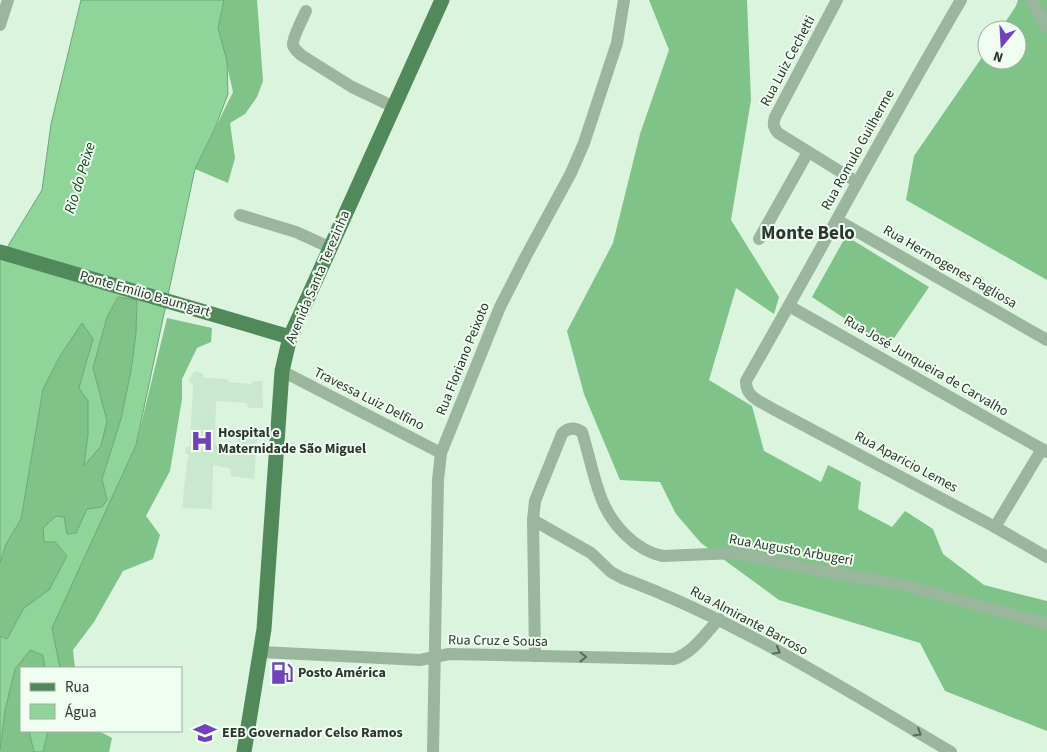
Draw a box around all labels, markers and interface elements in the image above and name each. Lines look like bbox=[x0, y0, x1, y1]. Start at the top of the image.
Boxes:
street label: Rua Luiz Cechetti bbox=[756, 12, 820, 110]
north arrow bbox=[977, 20, 1027, 70]
text: N bbox=[991, 45, 1006, 67]
street label: Rua Romulo Guilherme bbox=[816, 86, 900, 214]
water label: Rio do Peixe bbox=[59, 140, 101, 216]
street label: Avenida Santa Terezinha bbox=[281, 207, 355, 347]
district label: Monte Belo bbox=[761, 220, 855, 247]
street label: Rua Hermogenes Pagliosa bbox=[879, 220, 1021, 314]
street label: Ponte Emílio Baumgart bbox=[77, 266, 213, 322]
street label: Rua Floriano Peixoto bbox=[431, 299, 495, 419]
street label: Rua José Junqueira de Carvalho bbox=[840, 311, 1012, 421]
street label: Travessa Luiz Delfino bbox=[310, 362, 428, 436]
place label: Hospital e Maternidade São Miguel bbox=[218, 423, 366, 459]
street label: Rua Aparicio Lemes bbox=[851, 426, 961, 498]
hospital icon: Hospital e Maternidade São Miguel bbox=[189, 428, 215, 454]
street label: Rua Augusto Arbugeri bbox=[727, 529, 855, 571]
street label: Rua Almirante Barroso bbox=[686, 581, 812, 661]
street label: Rua Cruz e Sousa bbox=[448, 630, 548, 652]
one-way arrow bbox=[771, 645, 780, 655]
one-way arrow bbox=[580, 652, 588, 662]
fuel station icon: Posto América bbox=[269, 660, 295, 686]
place label: Posto América bbox=[298, 663, 386, 683]
legend bbox=[20, 667, 182, 732]
text: Rua bbox=[65, 677, 89, 698]
text: Água bbox=[65, 702, 96, 723]
school or university icon: EEB Governador Celso Ramos bbox=[192, 720, 218, 746]
place label: EEB Governador Celso Ramos bbox=[222, 723, 403, 743]
one-way arrow bbox=[912, 726, 921, 736]

